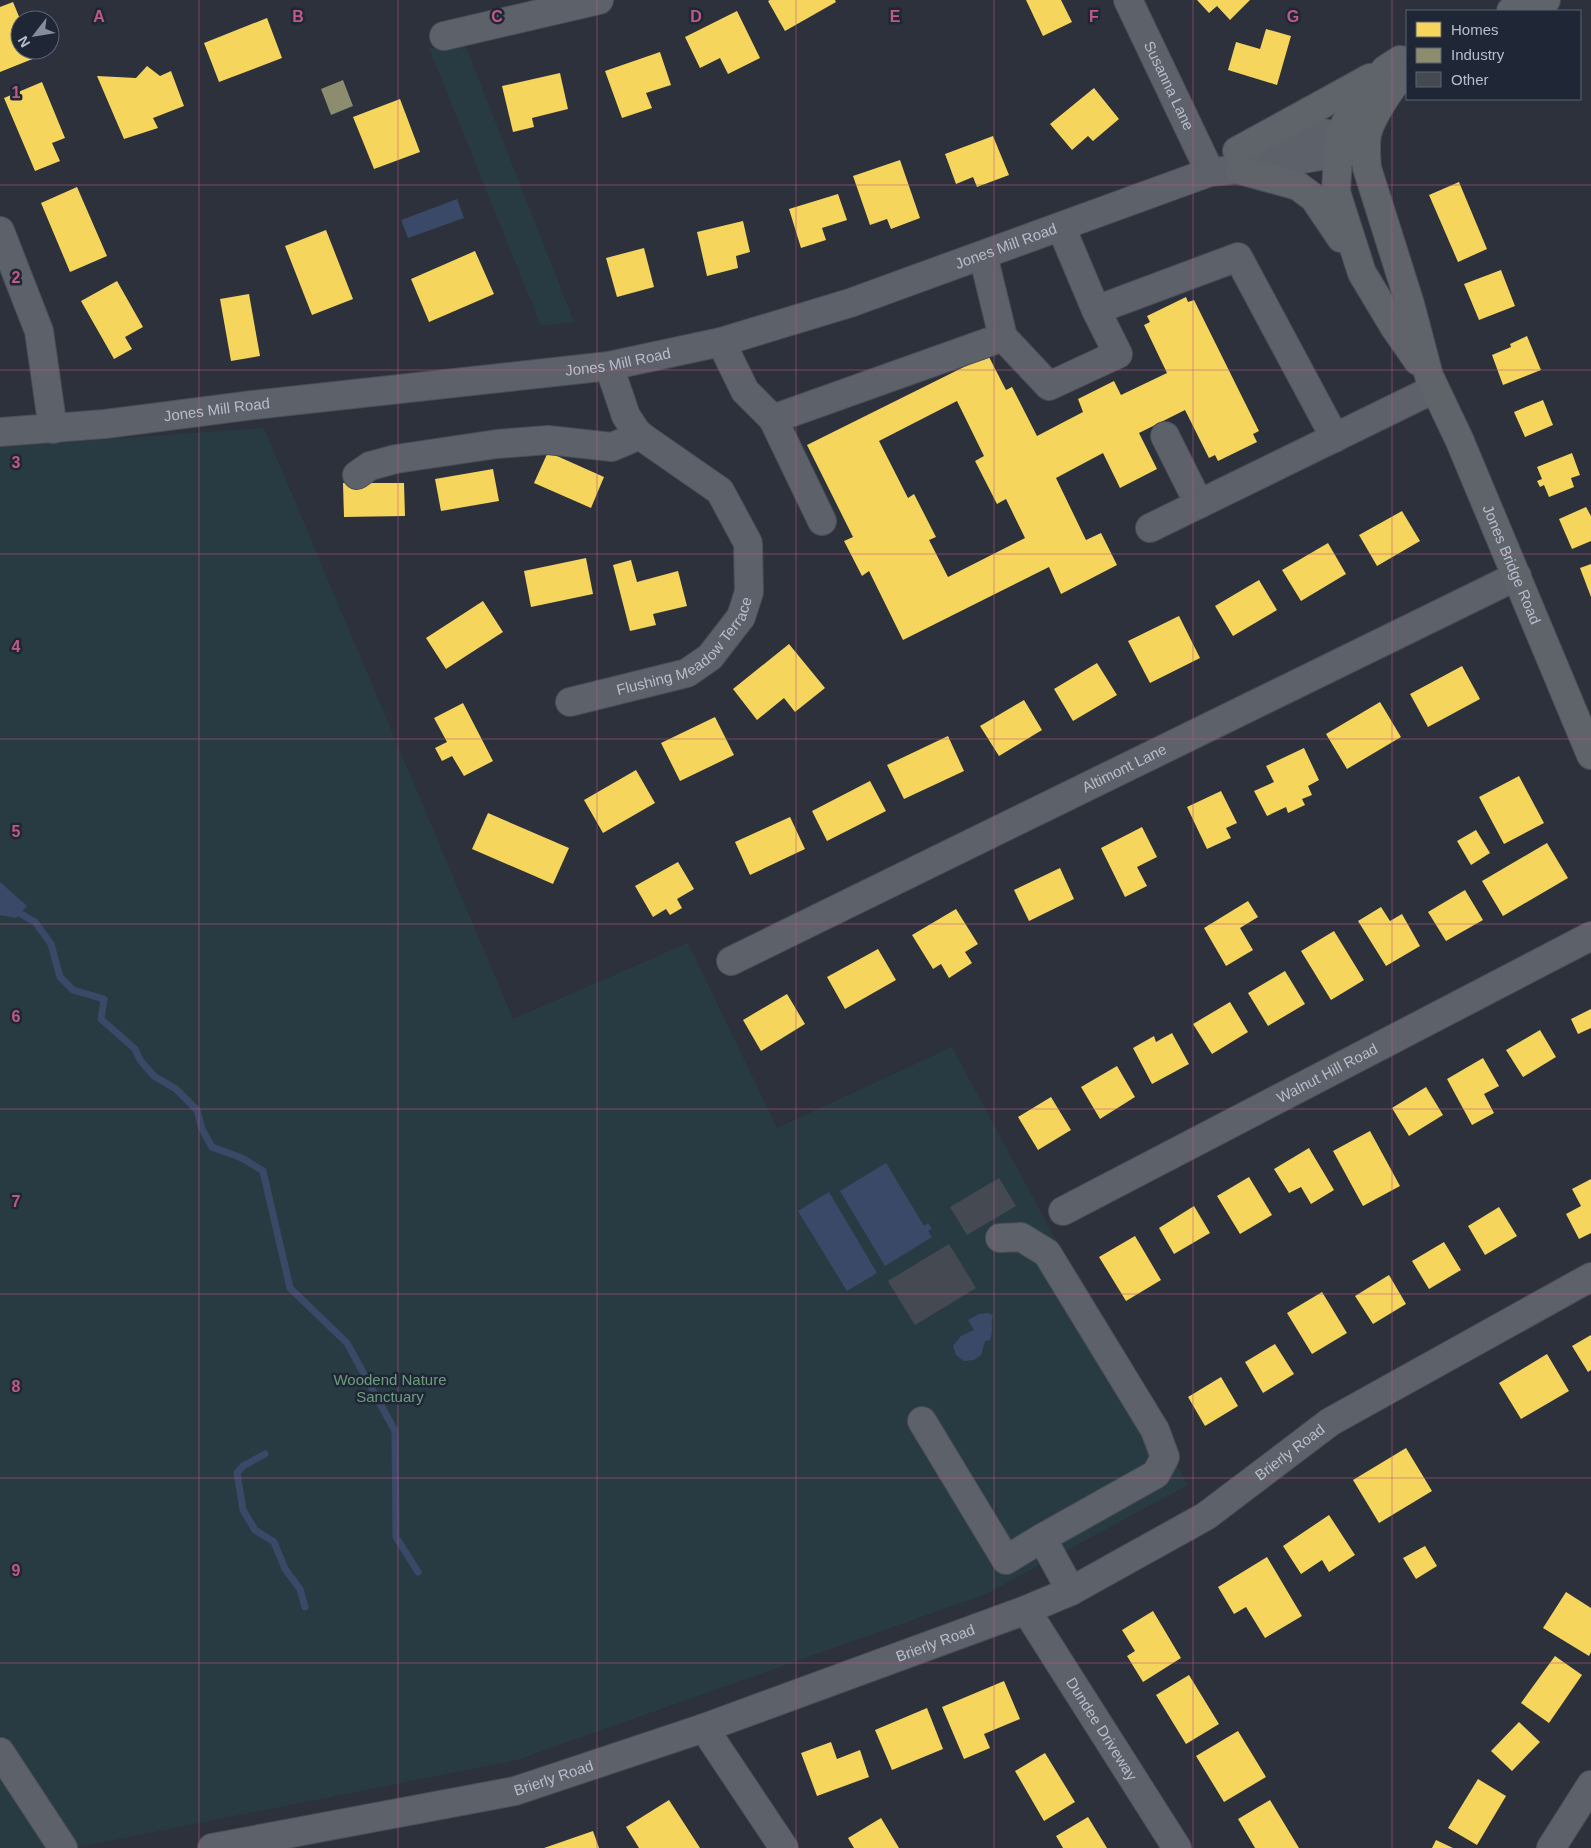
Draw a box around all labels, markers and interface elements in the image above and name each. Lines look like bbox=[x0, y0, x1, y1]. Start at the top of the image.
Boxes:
text: A bbox=[93, 8, 105, 25]
text: B bbox=[292, 8, 304, 25]
text: C bbox=[491, 8, 503, 25]
text: D bbox=[690, 8, 702, 25]
text: E bbox=[890, 8, 901, 25]
text: F bbox=[1089, 8, 1099, 25]
text: G bbox=[1287, 8, 1299, 25]
north arrow bbox=[10, 10, 60, 60]
legend bbox=[1406, 10, 1581, 100]
text: Homes bbox=[1451, 21, 1499, 38]
text: N bbox=[14, 33, 33, 50]
street label: Susanna Lane bbox=[1141, 38, 1198, 133]
text: Industry bbox=[1451, 46, 1505, 63]
text: Other bbox=[1451, 71, 1489, 88]
text: 1 bbox=[12, 84, 21, 101]
street label: Jones Mill Road bbox=[953, 220, 1059, 272]
text: 2 bbox=[12, 269, 21, 286]
street label: Jones Mill Road bbox=[564, 344, 672, 379]
street label: Jones Mill Road bbox=[163, 394, 271, 424]
text: 3 bbox=[12, 454, 21, 471]
street label: Jones Bridge Road bbox=[1479, 502, 1544, 627]
street label: Flushing Meadow Terrace bbox=[615, 595, 755, 698]
text: 4 bbox=[12, 638, 21, 655]
street label: Altimont Lane bbox=[1079, 740, 1169, 796]
text: 5 bbox=[12, 823, 21, 840]
text: 6 bbox=[12, 1008, 21, 1025]
street label: Walnut Hill Road bbox=[1274, 1040, 1380, 1106]
text: 7 bbox=[12, 1193, 21, 1210]
park label: Woodend Nature Sanctuary bbox=[333, 1371, 447, 1405]
text: 8 bbox=[12, 1378, 21, 1395]
street label: Brierly Road bbox=[1252, 1420, 1328, 1484]
text: 9 bbox=[12, 1562, 21, 1579]
street label: Brierly Road bbox=[894, 1621, 977, 1665]
street label: Dundee Driveway bbox=[1063, 1674, 1141, 1784]
street label: Brierly Road bbox=[512, 1757, 595, 1799]

